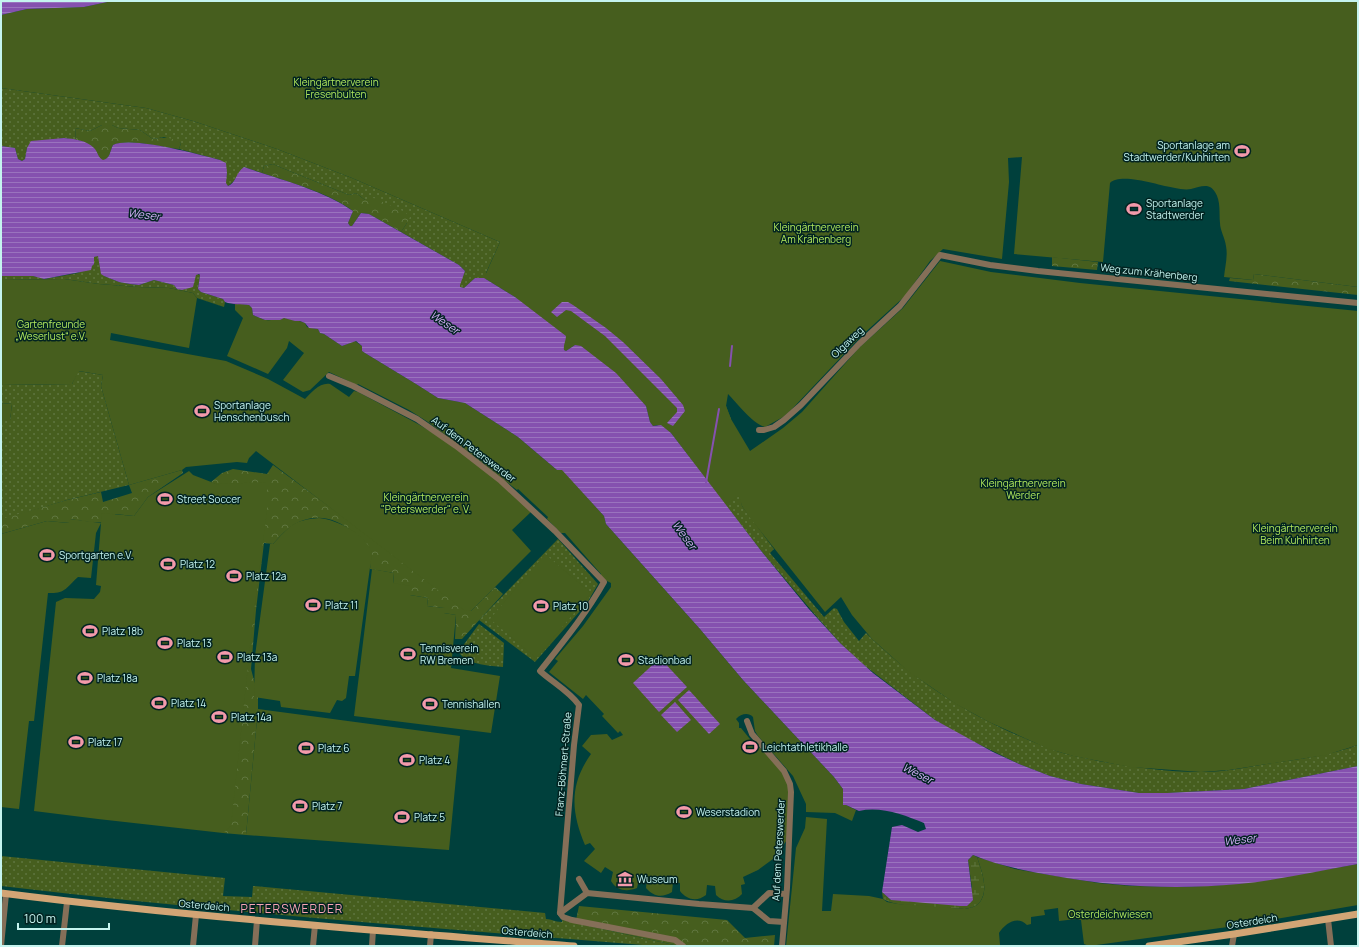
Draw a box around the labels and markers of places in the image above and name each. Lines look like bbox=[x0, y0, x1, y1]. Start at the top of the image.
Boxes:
place label: Sportanlage am Stadtwerder/Kuhhirten bbox=[1123, 138, 1230, 164]
sports icon: Sportanlage am Stadtwerder/Kuhhirten bbox=[1233, 142, 1251, 160]
place label: Sportanlage Stadtwerder bbox=[1146, 196, 1204, 222]
sports icon: Sportanlage Stadtwerder bbox=[1125, 200, 1143, 218]
place label: Sportanlage Henschenbusch bbox=[214, 398, 289, 424]
sports icon: Sportanlage Henschenbusch bbox=[193, 402, 211, 420]
sports icon: Street Soccer bbox=[156, 490, 174, 508]
place label: Street Soccer bbox=[177, 492, 241, 506]
sports icon: Sportgarten e.V. bbox=[38, 546, 56, 564]
place label: Sportgarten e.V. bbox=[59, 548, 133, 562]
sports icon: Platz 12 bbox=[159, 555, 177, 573]
place label: Platz 12 bbox=[180, 557, 215, 571]
sports icon: Platz 12a bbox=[225, 567, 243, 585]
place label: Platz 12a bbox=[246, 569, 286, 583]
sports icon: Platz 11 bbox=[304, 596, 322, 614]
sports icon: Platz 10 bbox=[532, 597, 550, 615]
place label: Platz 11 bbox=[325, 598, 358, 612]
place label: Platz 10 bbox=[553, 599, 588, 613]
sports icon: Platz 18b bbox=[81, 622, 99, 640]
place label: Platz 18b bbox=[102, 624, 143, 638]
sports icon: Platz 13 bbox=[156, 634, 174, 652]
place label: Platz 13 bbox=[177, 636, 212, 650]
place label: Tennisverein RW Bremen bbox=[420, 641, 479, 667]
sports icon: Tennisverein RW Bremen bbox=[399, 645, 417, 663]
sports icon: Platz 13a bbox=[216, 648, 234, 666]
place label: Platz 13a bbox=[237, 650, 277, 664]
sports icon: Stadionbad bbox=[617, 651, 635, 669]
place label: Stadionbad bbox=[638, 653, 691, 667]
sports icon: Platz 18a bbox=[76, 669, 94, 687]
place label: Platz 18a bbox=[97, 671, 138, 685]
sports icon: Platz 14 bbox=[150, 694, 168, 712]
sports icon: Tennishallen bbox=[421, 695, 439, 713]
place label: Platz 14 bbox=[171, 696, 206, 710]
place label: Tennishallen bbox=[442, 697, 500, 711]
sports icon: Platz 14a bbox=[210, 708, 228, 726]
place label: Platz 14a bbox=[231, 710, 272, 724]
sports icon: Platz 17 bbox=[67, 733, 85, 751]
place label: Platz 17 bbox=[88, 735, 122, 749]
sports icon: Leichtathletikhalle bbox=[741, 738, 759, 756]
sports icon: Platz 6 bbox=[297, 739, 315, 757]
place label: Leichtathletikhalle bbox=[762, 740, 848, 754]
place label: Platz 6 bbox=[318, 741, 349, 755]
sports icon: Platz 4 bbox=[398, 751, 416, 769]
place label: Platz 4 bbox=[419, 753, 450, 767]
sports icon: Platz 7 bbox=[291, 797, 309, 815]
place label: Platz 7 bbox=[312, 799, 342, 813]
sports icon: Weserstadion bbox=[675, 803, 693, 821]
place label: Weserstadion bbox=[696, 805, 760, 819]
sports icon: Platz 5 bbox=[393, 808, 411, 826]
place label: Platz 5 bbox=[414, 810, 445, 824]
museum icon: Wuseum bbox=[616, 870, 634, 888]
place label: Wuseum bbox=[637, 872, 678, 886]

